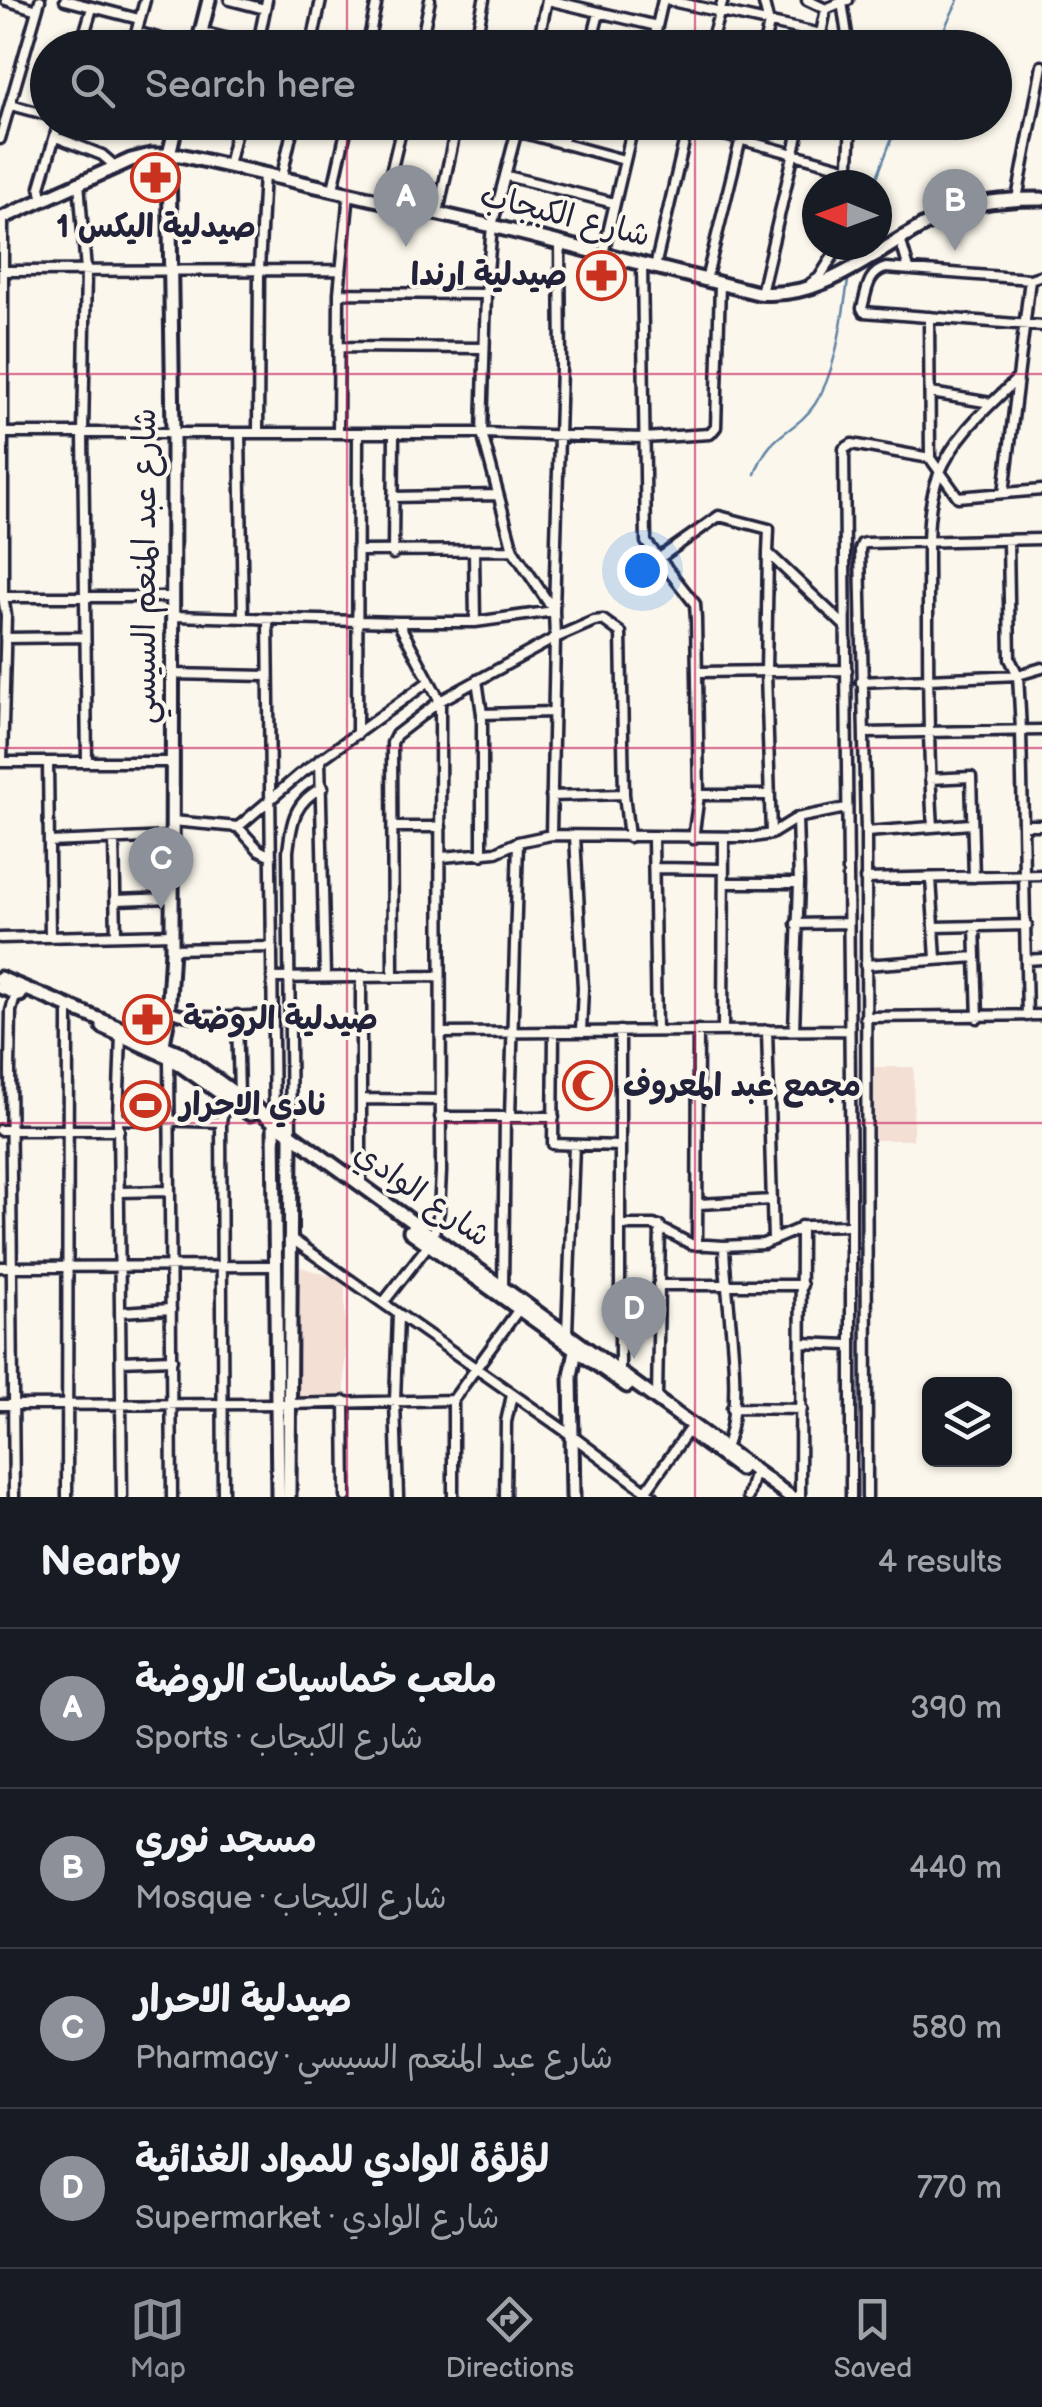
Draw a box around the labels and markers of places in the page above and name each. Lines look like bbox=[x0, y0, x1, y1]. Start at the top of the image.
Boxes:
pharmacy icon: صيدلية اليكس 1 bbox=[130, 151, 182, 203]
pin: A bbox=[374, 164, 438, 247]
pin: B bbox=[922, 168, 988, 251]
place label: صيدلية اليكس 1 bbox=[56, 208, 256, 247]
pharmacy icon: صيدلية ارندا bbox=[576, 249, 628, 301]
place label: صيدلية ارندا bbox=[411, 256, 567, 295]
pin: C bbox=[128, 826, 194, 909]
pharmacy icon: صيدلية الروضة bbox=[122, 993, 174, 1045]
place label: صيدلية الروضة bbox=[183, 1000, 378, 1039]
mosque icon: مجمع عبد المعروف bbox=[562, 1060, 614, 1112]
place label: مجمع عبد المعروف bbox=[623, 1067, 861, 1108]
sports icon: نادي الاحرار bbox=[119, 1079, 171, 1131]
place label: نادي الاحرار bbox=[177, 1086, 326, 1128]
pin: D bbox=[602, 1276, 666, 1359]

